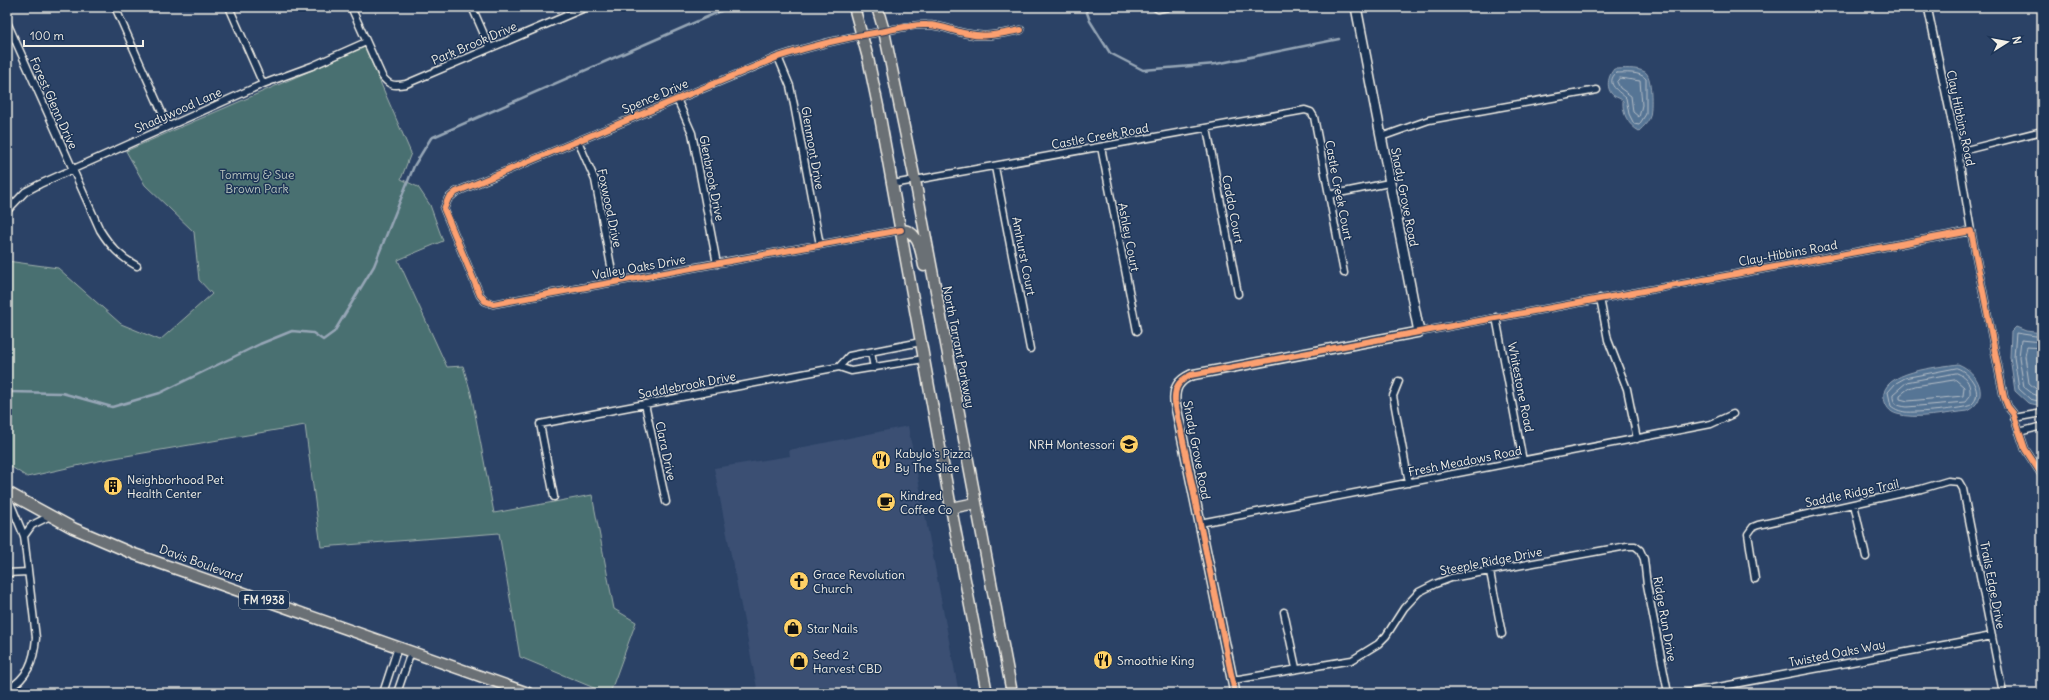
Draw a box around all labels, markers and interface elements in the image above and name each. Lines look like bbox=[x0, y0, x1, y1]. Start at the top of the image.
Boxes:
street label: Park Brook Drive bbox=[429, 18, 519, 68]
scale bar bbox=[24, 22, 143, 48]
north arrow bbox=[1987, 22, 2027, 62]
text: 100 m bbox=[30, 28, 64, 43]
text: N bbox=[2009, 35, 2024, 45]
street label: Forest Glenn Drive bbox=[27, 55, 81, 151]
street label: Clay Hibbins Road bbox=[1944, 69, 1978, 167]
street label: Spence Drive bbox=[620, 75, 690, 117]
street label: Shadywood Lane bbox=[132, 84, 224, 136]
street label: Glenmont Drive bbox=[798, 105, 828, 191]
street label: Castle Creek Road bbox=[1050, 120, 1150, 152]
street label: Glenbrook Drive bbox=[696, 134, 728, 222]
street label: Castle Creek Court bbox=[1322, 139, 1356, 241]
street label: Shady Grove Road bbox=[1388, 146, 1422, 248]
park label: Tommy & Sue Brown Park bbox=[219, 167, 295, 196]
street label: Foxwood Drive bbox=[594, 167, 626, 249]
street label: Caddo Court bbox=[1219, 174, 1247, 244]
street label: Ashley Court bbox=[1115, 202, 1143, 272]
street label: Amhurst Court bbox=[1009, 215, 1039, 297]
street label: Clay-Hibbins Road bbox=[1738, 237, 1838, 269]
street label: Valley Oaks Drive bbox=[591, 251, 687, 283]
street label: North Tarrant Parkway bbox=[940, 285, 978, 409]
street label: Whitestone Road bbox=[1505, 341, 1537, 433]
street label: Saddlebrook Drive bbox=[637, 368, 737, 402]
street label: Shady Grove Road bbox=[1180, 399, 1214, 501]
street label: Clara Drive bbox=[652, 420, 680, 482]
school or university icon: NRH Montessori bbox=[1118, 433, 1140, 455]
place label: NRH Montessori bbox=[1029, 437, 1115, 452]
street label: Fresh Meadows Road bbox=[1407, 443, 1523, 479]
place label: Kabylo's Pizza By The Slice bbox=[895, 446, 971, 475]
restaurant icon: Kabylo's Pizza By The Slice bbox=[870, 449, 892, 471]
place label: Neighborhood Pet Health Center bbox=[127, 472, 224, 501]
building icon: Neighborhood Pet Health Center bbox=[102, 475, 124, 497]
street label: Saddle Ridge Trail bbox=[1804, 476, 1900, 510]
place label: Kindred Coffee Co bbox=[900, 488, 953, 517]
cafe icon: Kindred Coffee Co bbox=[875, 491, 897, 513]
street label: Trails Edge Drive bbox=[1977, 540, 2009, 630]
street label: Davis Boulevard bbox=[157, 541, 245, 585]
street label: Steeple Ridge Drive bbox=[1439, 544, 1543, 578]
place label: Grace Revolution Church bbox=[813, 567, 905, 596]
church icon: Grace Revolution Church bbox=[788, 570, 810, 592]
street label: Ridge Run Drive bbox=[1650, 575, 1680, 663]
road number: FM 1938 bbox=[239, 591, 289, 609]
shop icon: Star Nails bbox=[782, 617, 804, 639]
place label: Star Nails bbox=[807, 621, 858, 636]
street label: Twisted Oaks Way bbox=[1787, 636, 1887, 670]
place label: Seed 2 Harvest CBD bbox=[813, 647, 882, 676]
restaurant icon: Smoothie King bbox=[1092, 649, 1114, 671]
shop icon: Seed 2 Harvest CBD bbox=[788, 650, 810, 672]
place label: Smoothie King bbox=[1117, 653, 1194, 668]

